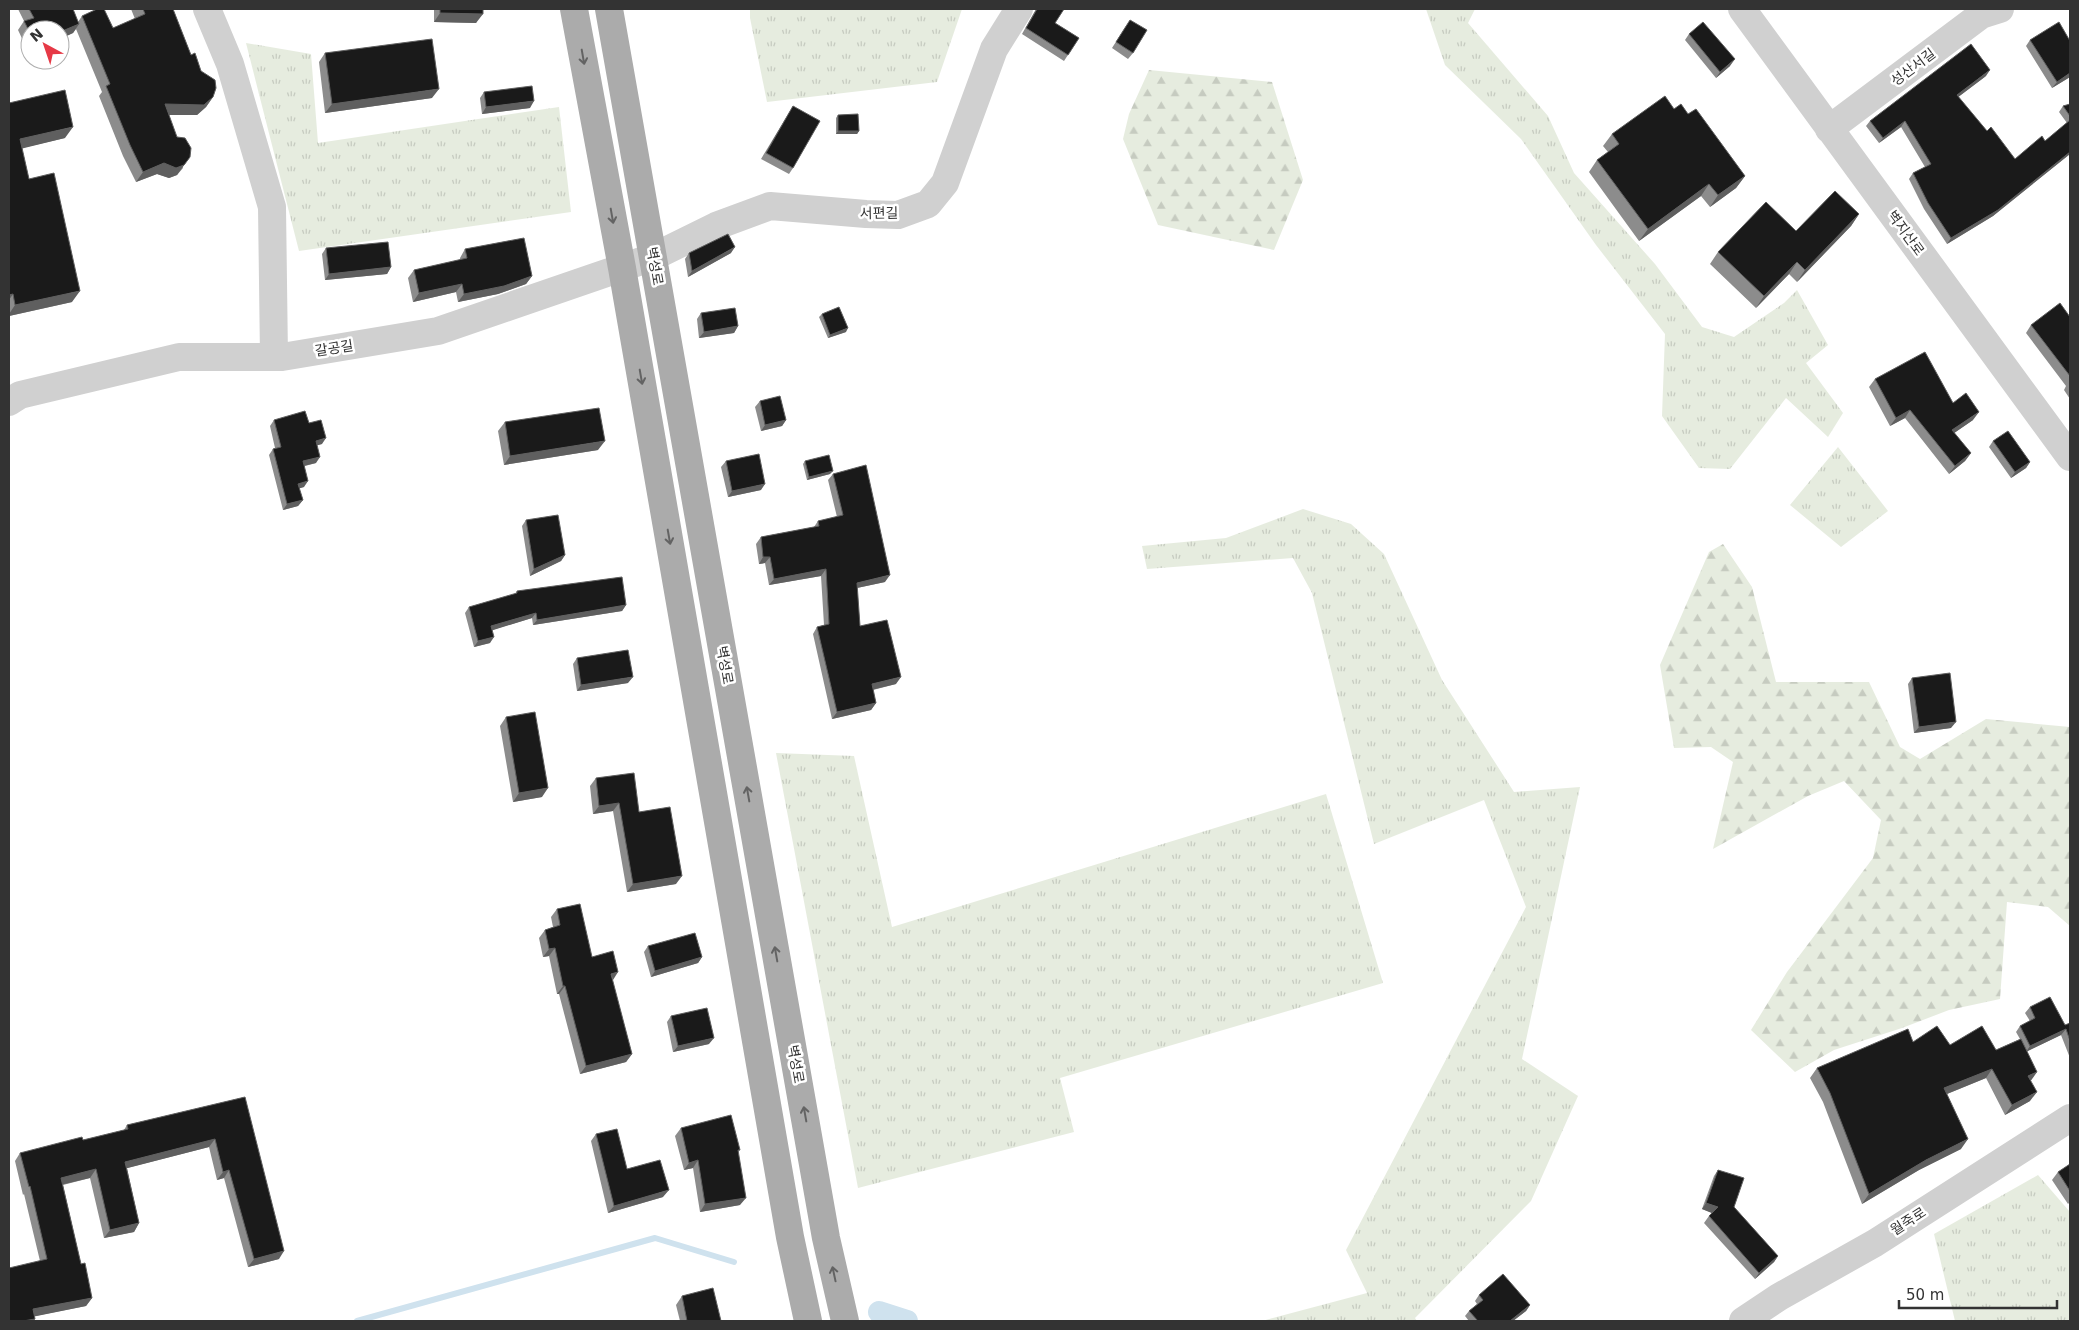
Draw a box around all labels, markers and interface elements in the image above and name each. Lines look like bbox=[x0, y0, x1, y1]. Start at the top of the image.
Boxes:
north arrow bbox=[20, 20, 70, 70]
text: N bbox=[27, 25, 46, 45]
street label: 성산서길 bbox=[1888, 45, 1938, 89]
one-way arrow bbox=[578, 48, 588, 64]
street label: 서편길 bbox=[860, 205, 898, 221]
street label: 벽지산로 bbox=[1884, 207, 1928, 259]
one-way arrow bbox=[608, 208, 618, 224]
street label: 벽성로 bbox=[644, 246, 666, 287]
street label: 갈공길 bbox=[314, 337, 354, 359]
one-way arrow bbox=[636, 368, 646, 384]
one-way arrow bbox=[664, 528, 674, 544]
street label: 벽성로 bbox=[714, 645, 736, 686]
one-way arrow bbox=[742, 786, 752, 802]
one-way arrow bbox=[771, 946, 781, 962]
street label: 벽성로 bbox=[785, 1044, 807, 1085]
one-way arrow bbox=[799, 1106, 809, 1122]
street label: 월죽로 bbox=[1887, 1204, 1929, 1238]
one-way arrow bbox=[829, 1266, 838, 1282]
scale bar bbox=[1899, 1278, 2056, 1310]
text: 50 m bbox=[1906, 1286, 1944, 1304]

